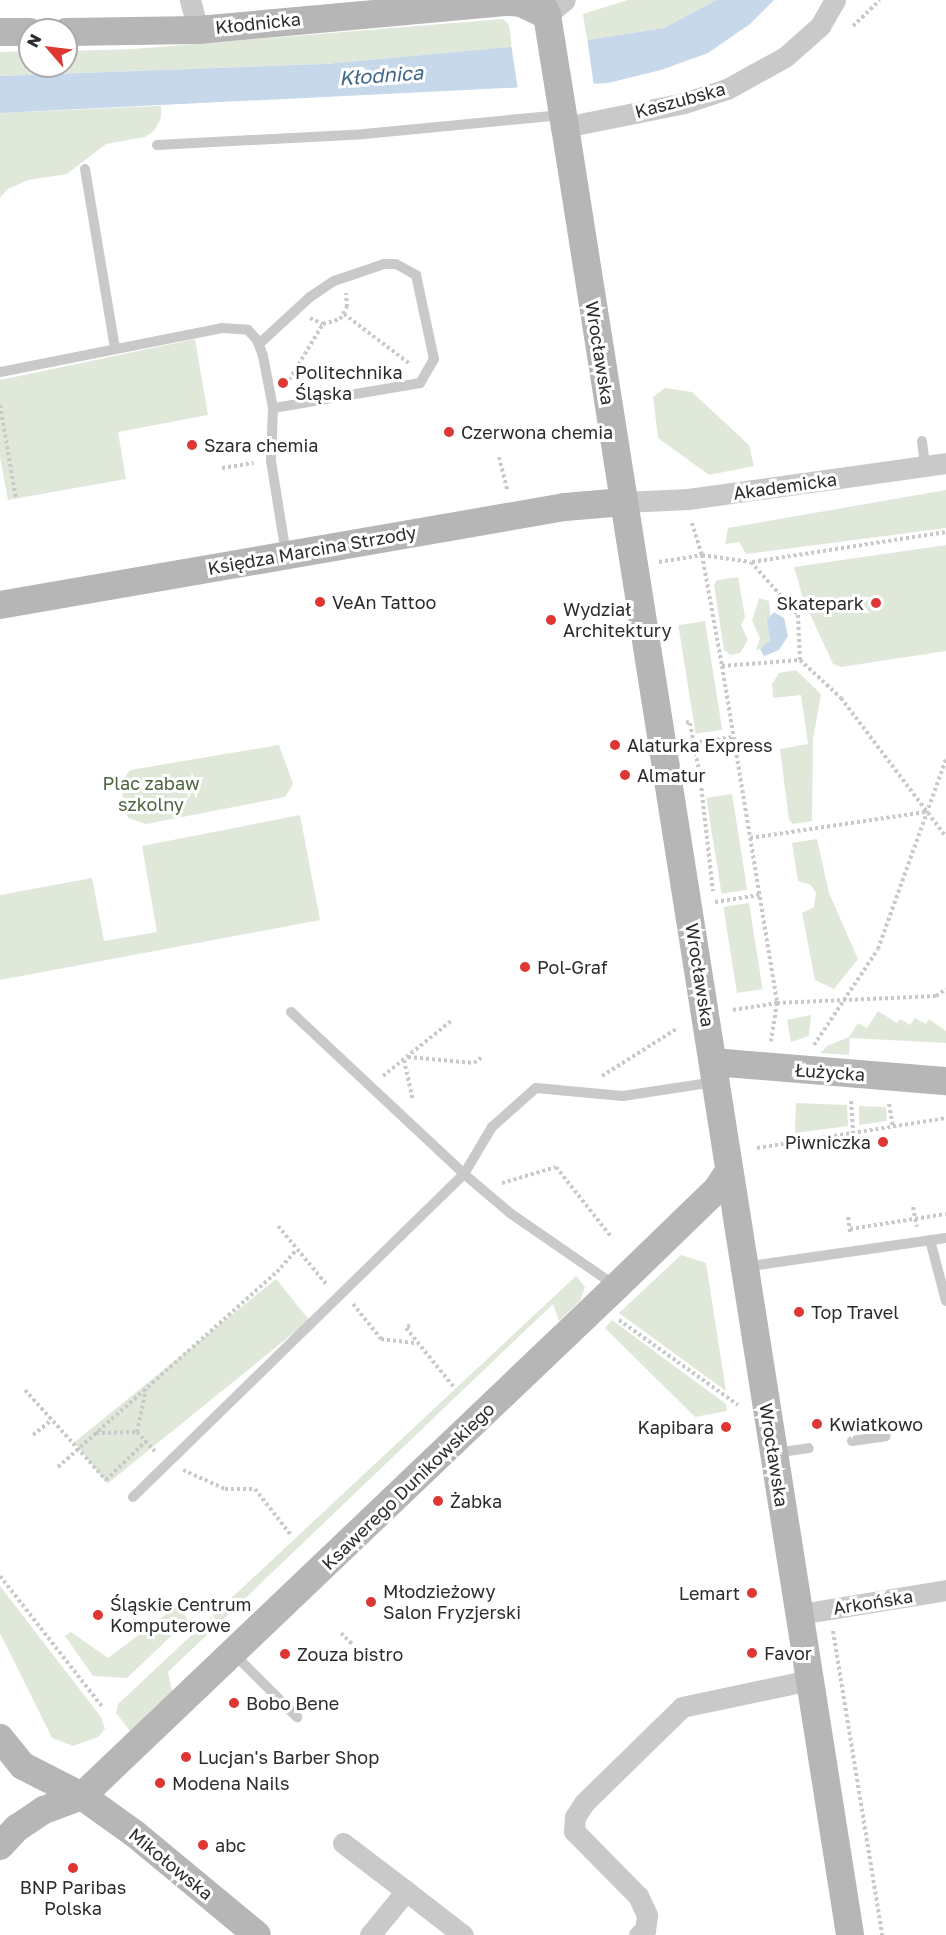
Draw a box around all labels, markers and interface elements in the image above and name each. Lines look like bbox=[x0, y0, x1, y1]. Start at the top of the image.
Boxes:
street label: Kłodnicka bbox=[214, 8, 302, 38]
north arrow bbox=[18, 18, 78, 78]
text: N bbox=[22, 30, 46, 51]
water label: Kłodnica bbox=[338, 60, 424, 90]
street label: Kaszubska bbox=[632, 78, 728, 122]
street label: Wrocławska bbox=[581, 299, 619, 407]
place label: Politechnika Śląska bbox=[295, 362, 403, 404]
marker: Politechnika Śląska bbox=[276, 376, 290, 390]
place label: Czerwona chemia bbox=[461, 421, 613, 443]
marker: Czerwona chemia bbox=[442, 425, 456, 439]
place label: Szara chemia bbox=[204, 434, 318, 456]
marker: Szara chemia bbox=[185, 438, 199, 452]
street label: Akademicka bbox=[732, 468, 838, 504]
street label: Księdza Marcina Strzody bbox=[206, 521, 418, 579]
place label: VeAn Tattoo bbox=[332, 591, 436, 613]
place label: Skatepark bbox=[776, 592, 864, 614]
marker: VeAn Tattoo bbox=[313, 595, 327, 609]
marker: Skatepark bbox=[869, 596, 883, 610]
place label: Wydział Architektury bbox=[563, 599, 672, 642]
marker: Wydział Architektury bbox=[544, 613, 558, 627]
place label: Alaturka Express bbox=[627, 734, 773, 756]
marker: Alaturka Express bbox=[608, 738, 622, 752]
place label: Almatur bbox=[637, 764, 705, 786]
marker: Almatur bbox=[618, 768, 632, 782]
park label: Plac zabaw szkolny bbox=[102, 773, 200, 816]
street label: Wrocławska bbox=[681, 921, 719, 1029]
place label: Pol-Graf bbox=[537, 956, 608, 978]
marker: Pol-Graf bbox=[518, 960, 532, 974]
street label: Łużycka bbox=[794, 1059, 866, 1085]
place label: Piwniczka bbox=[785, 1131, 871, 1153]
marker: Piwniczka bbox=[876, 1135, 890, 1149]
place label: Top Travel bbox=[811, 1301, 899, 1323]
marker: Top Travel bbox=[792, 1305, 806, 1319]
street label: Ksawerego Dunikowskiego bbox=[317, 1398, 499, 1574]
street label: Wrocławska bbox=[755, 1401, 793, 1509]
place label: Kwiatkowo bbox=[829, 1413, 923, 1435]
place label: Kapibara bbox=[637, 1416, 714, 1438]
marker: Kwiatkowo bbox=[810, 1417, 824, 1431]
marker: Kapibara bbox=[719, 1420, 733, 1434]
place label: Żabka bbox=[450, 1490, 502, 1512]
marker: Żabka bbox=[431, 1494, 445, 1508]
place label: Młodzieżowy Salon Fryzjerski bbox=[383, 1581, 521, 1624]
place label: Lemart bbox=[679, 1582, 740, 1604]
street label: Arkońska bbox=[832, 1585, 914, 1619]
marker: Lemart bbox=[745, 1586, 759, 1600]
place label: Śląskie Centrum Komputerowe bbox=[110, 1594, 252, 1636]
marker: Młodzieżowy Salon Fryzjerski bbox=[364, 1595, 378, 1609]
marker: Śląskie Centrum Komputerowe bbox=[91, 1608, 105, 1622]
place label: Favor bbox=[764, 1642, 812, 1664]
place label: Zouza bistro bbox=[297, 1643, 403, 1665]
marker: Favor bbox=[745, 1646, 759, 1660]
marker: Zouza bistro bbox=[278, 1647, 292, 1661]
place label: Bobo Bene bbox=[246, 1692, 339, 1714]
marker: Bobo Bene bbox=[227, 1696, 241, 1710]
place label: Lucjan's Barber Shop bbox=[198, 1746, 379, 1768]
marker: Lucjan's Barber Shop bbox=[179, 1750, 193, 1764]
place label: Modena Nails bbox=[172, 1772, 290, 1794]
marker: Modena Nails bbox=[153, 1776, 167, 1790]
street label: Mikołowska bbox=[125, 1824, 217, 1904]
place label: abc bbox=[215, 1834, 246, 1856]
marker: abc bbox=[196, 1838, 210, 1852]
marker: BNP Paribas Polska bbox=[66, 1861, 80, 1875]
place label: BNP Paribas Polska bbox=[20, 1877, 126, 1920]

